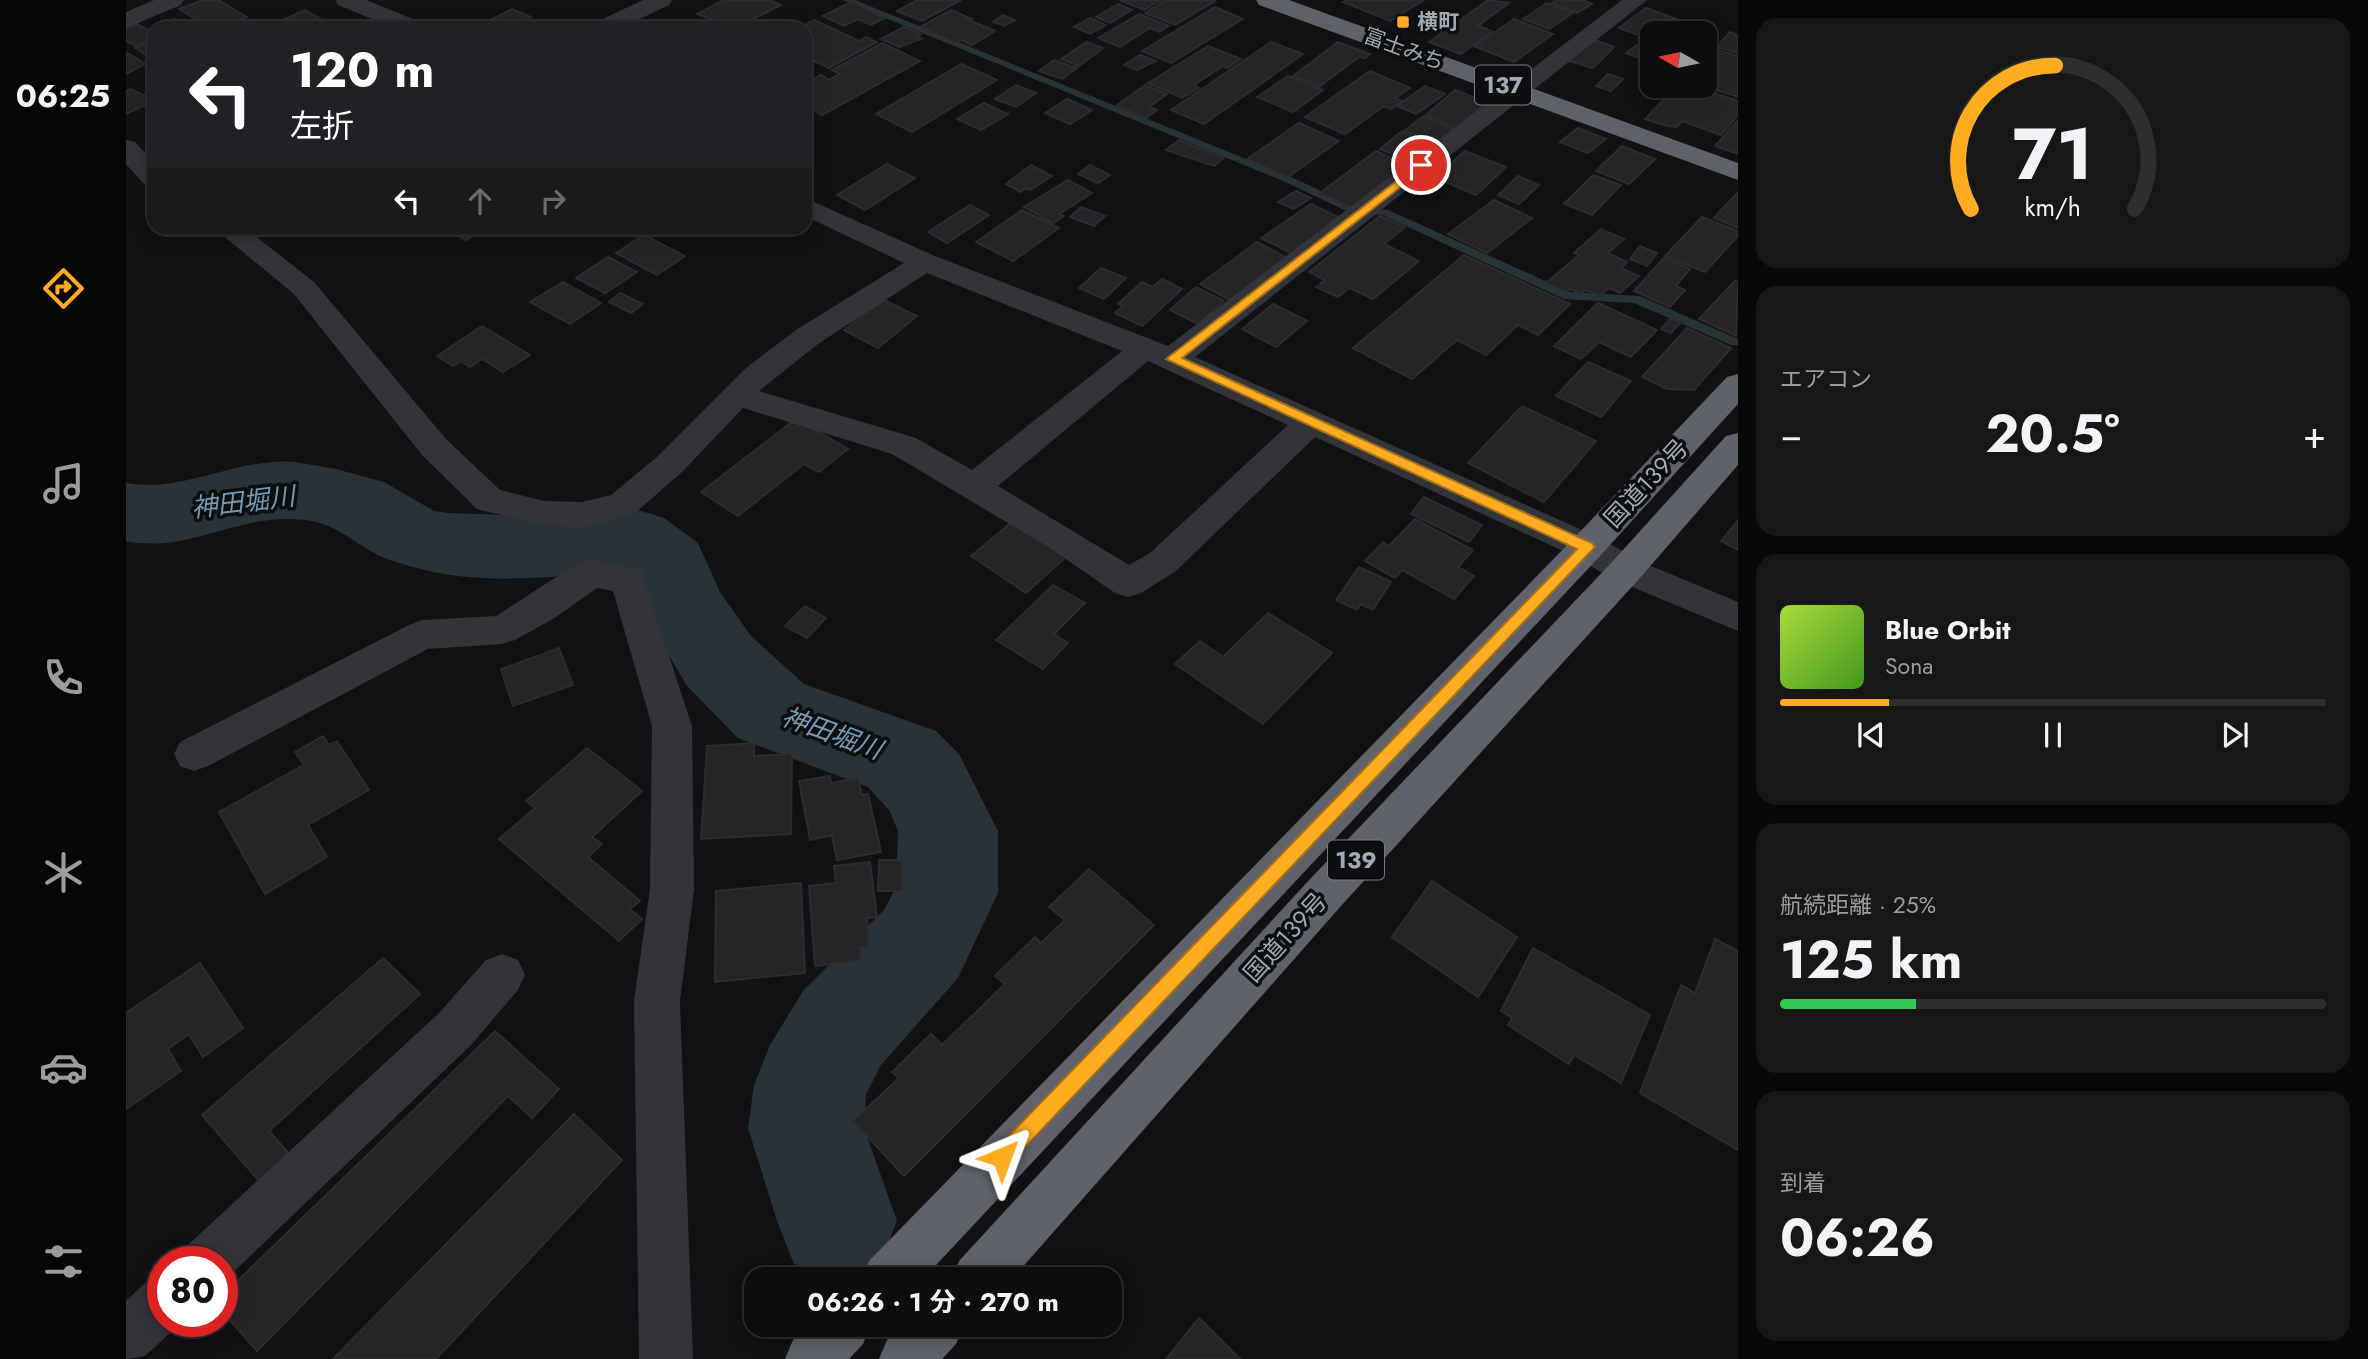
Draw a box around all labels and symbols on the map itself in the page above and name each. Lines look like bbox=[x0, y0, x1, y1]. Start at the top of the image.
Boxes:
place label: 横町 bbox=[1417, 7, 1459, 37]
marker: 横町 bbox=[1395, 14, 1411, 30]
street label: 富士みち bbox=[1359, 21, 1449, 77]
north arrow bbox=[1640, 21, 1717, 98]
road number: 137 bbox=[1475, 66, 1531, 104]
pin bbox=[1391, 135, 1451, 195]
street label: 国道139号 bbox=[1596, 431, 1696, 535]
water label: 神田堀川 bbox=[189, 476, 300, 527]
water label: 神田堀川 bbox=[777, 697, 890, 770]
road number: 139 bbox=[1328, 840, 1384, 880]
street label: 国道139号 bbox=[1235, 885, 1335, 989]
position arrow bbox=[965, 1120, 1039, 1194]
speed limit sign: 80 bbox=[147, 1246, 238, 1337]

